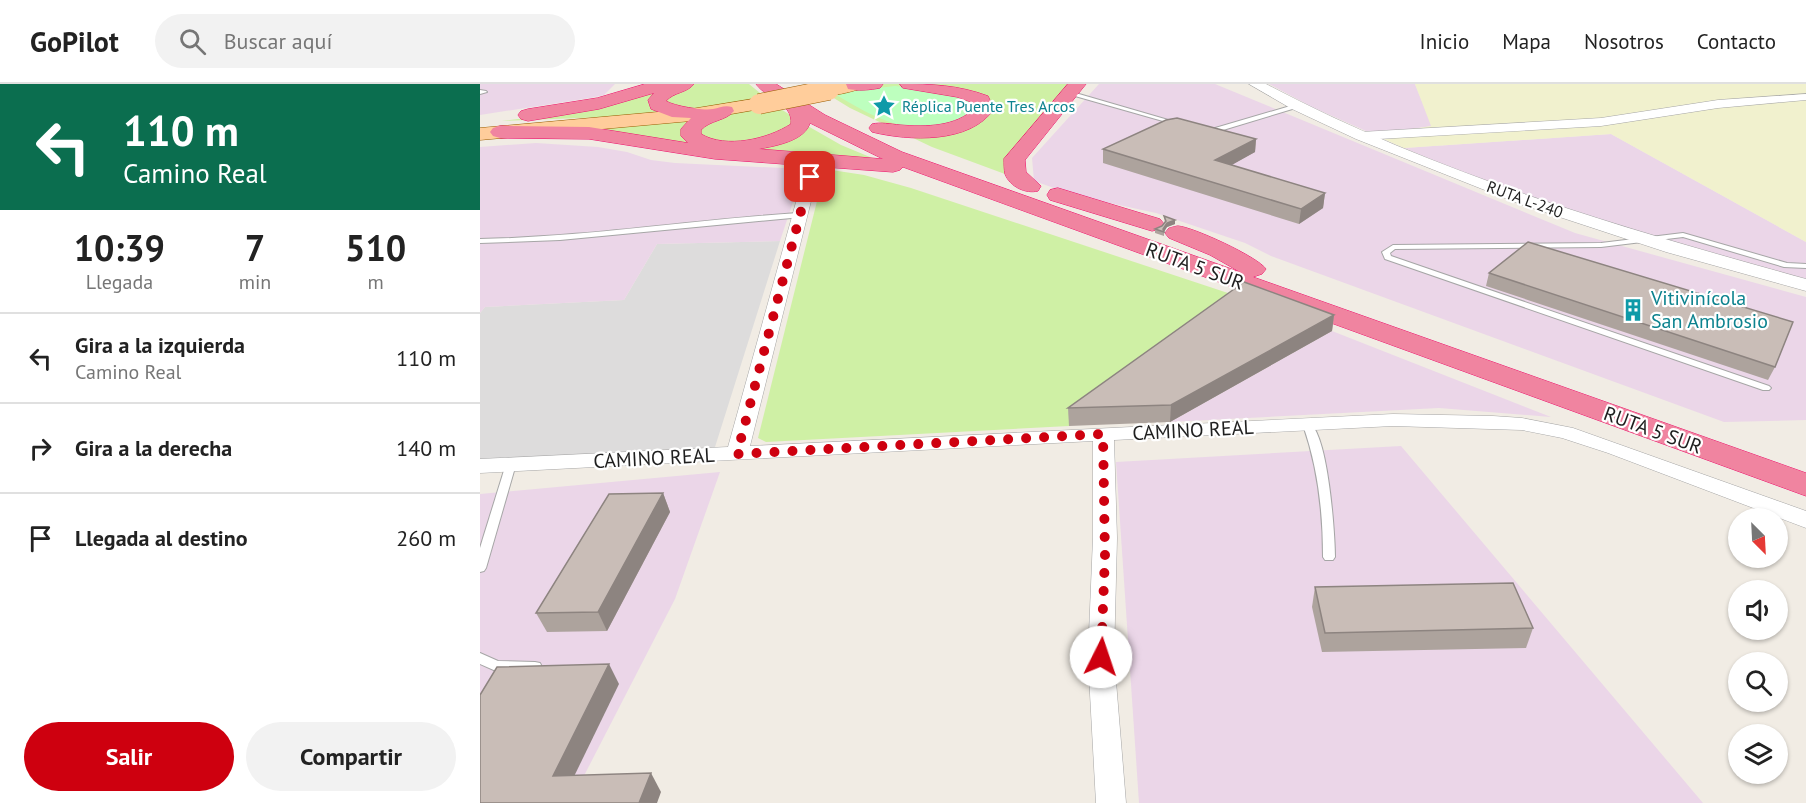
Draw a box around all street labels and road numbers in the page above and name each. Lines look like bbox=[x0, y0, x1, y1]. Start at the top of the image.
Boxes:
street label: RUTA L-240 bbox=[1484, 176, 1566, 222]
street label: RUTA 5 SUR bbox=[1142, 236, 1248, 296]
street label: RUTA 5 SUR bbox=[1600, 400, 1706, 460]
street label: CAMINO REAL bbox=[1132, 414, 1254, 446]
street label: CAMINO REAL bbox=[593, 442, 715, 474]

